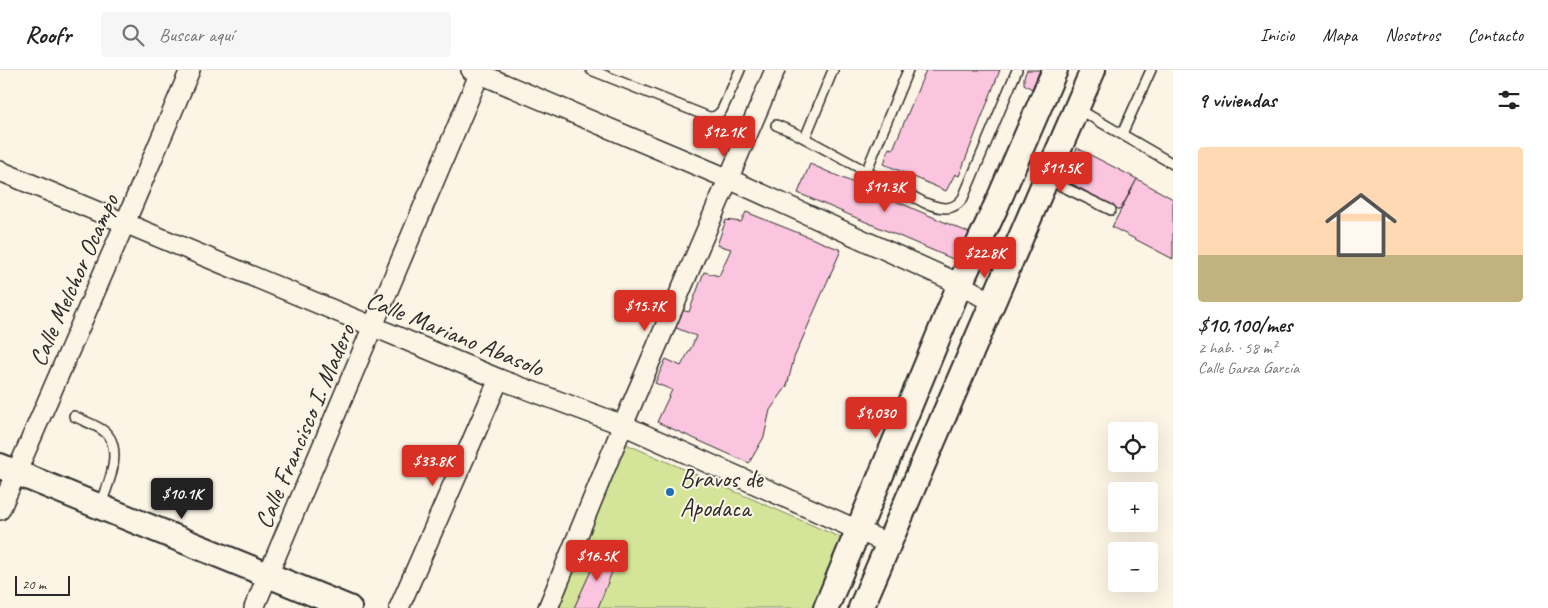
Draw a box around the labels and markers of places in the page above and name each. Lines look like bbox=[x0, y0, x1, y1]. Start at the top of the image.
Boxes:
pin: $12.1K bbox=[683, 116, 765, 158]
pin: $11.5K bbox=[1020, 152, 1102, 194]
pin: $11.3K bbox=[844, 170, 926, 213]
pin: $22.8K bbox=[944, 236, 1026, 279]
pin: $15.7K bbox=[604, 290, 686, 332]
pin: $9,030 bbox=[835, 396, 917, 439]
pin: $33.8K bbox=[392, 444, 474, 487]
place label: Bravos de Apodaca bbox=[680, 463, 764, 524]
pin: $10.1K bbox=[141, 478, 223, 520]
marker: Bravos de Apodaca bbox=[664, 486, 676, 498]
pin: $16.5K bbox=[556, 540, 638, 582]

